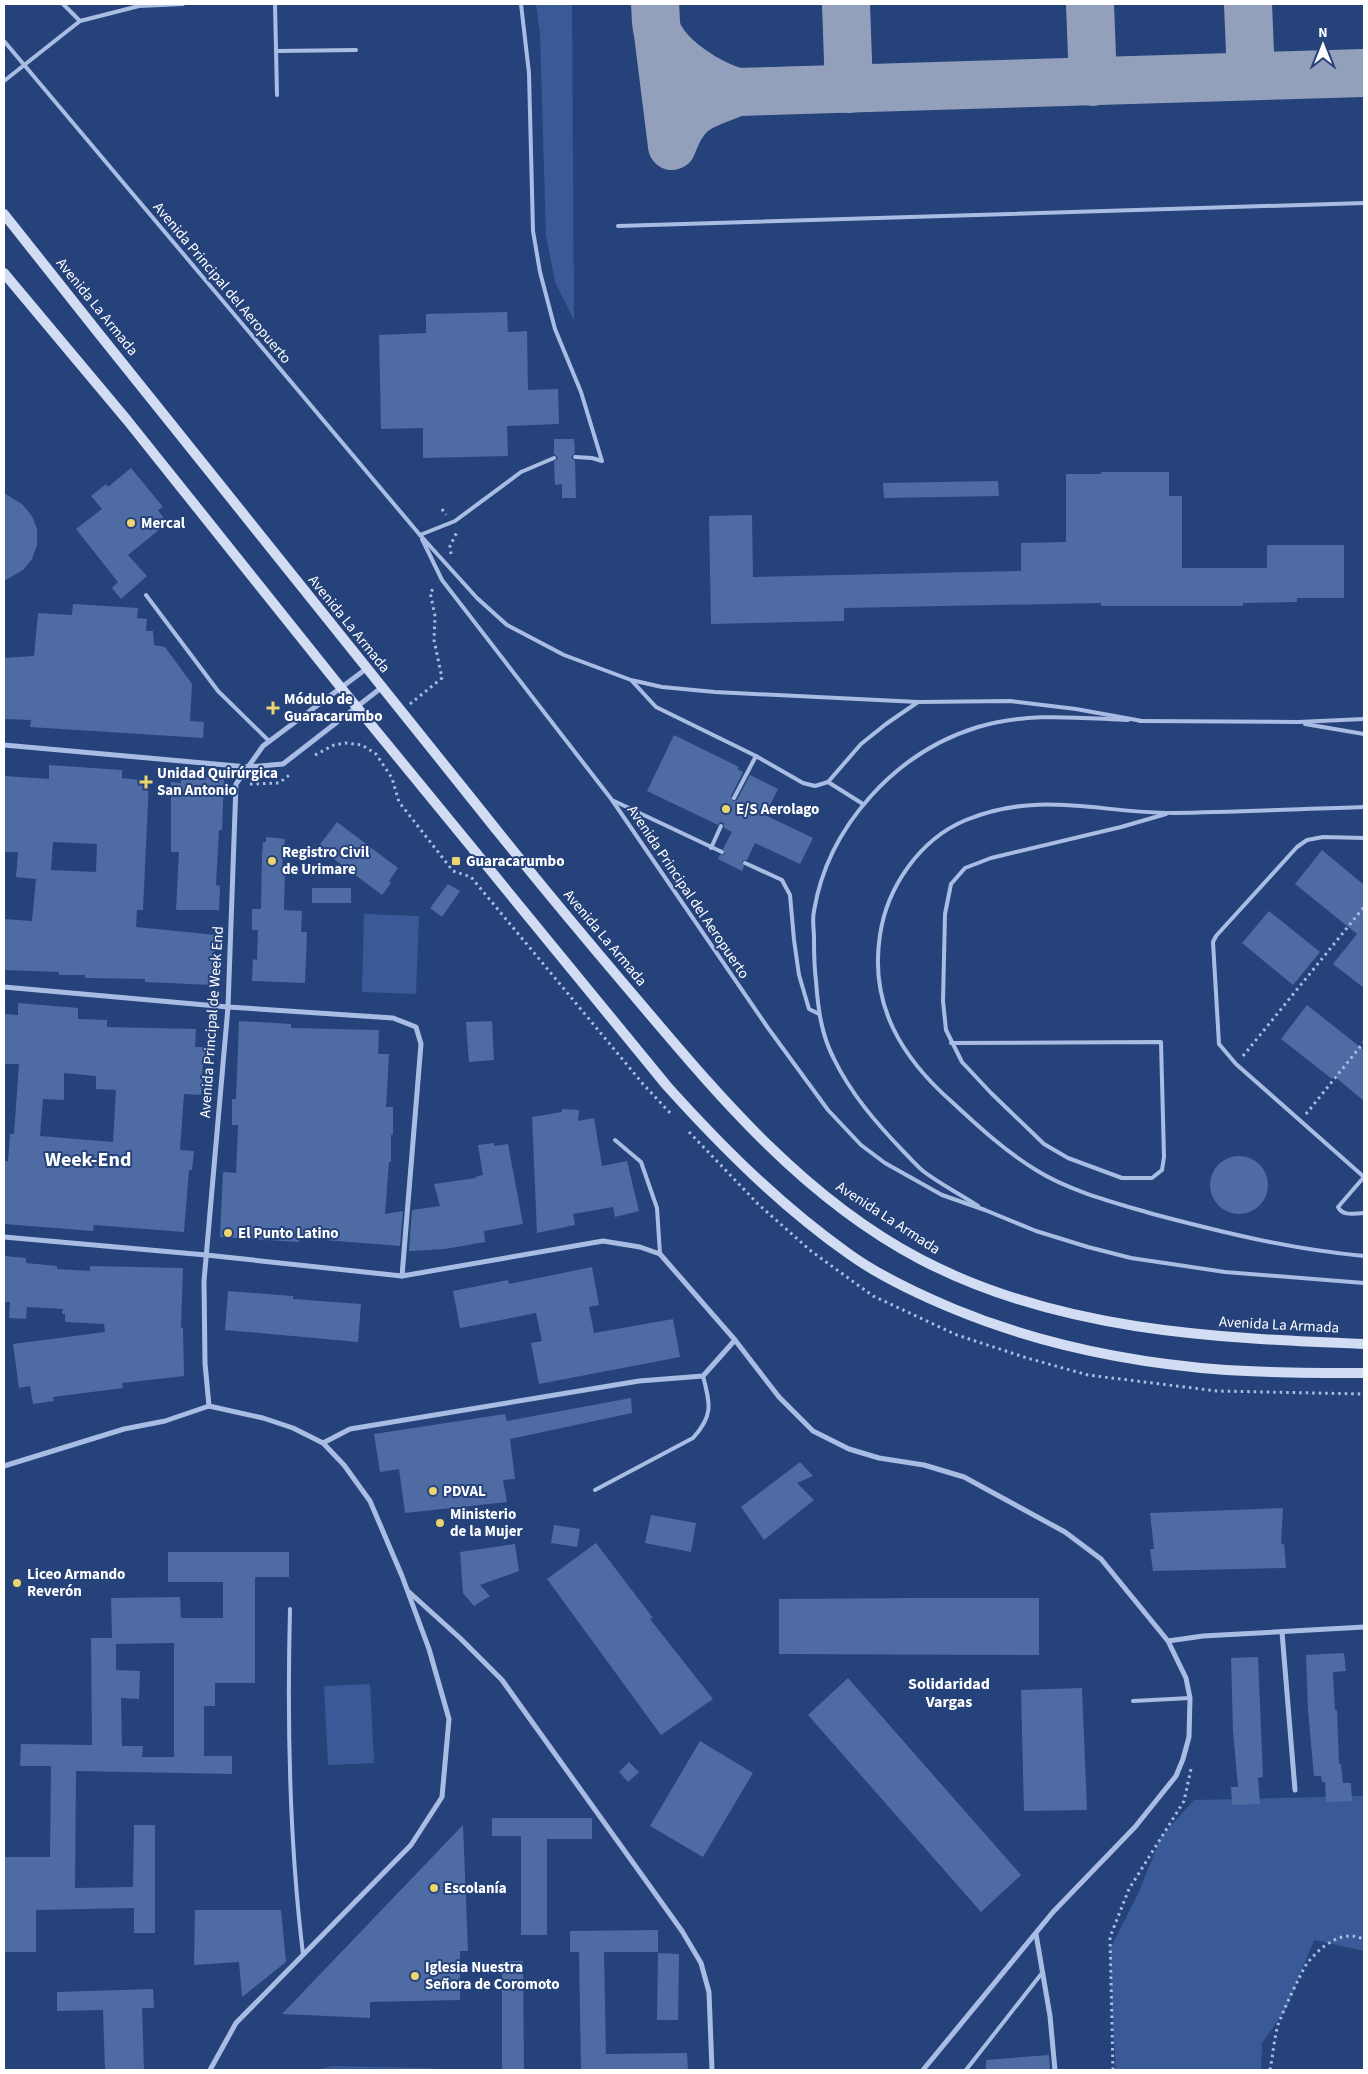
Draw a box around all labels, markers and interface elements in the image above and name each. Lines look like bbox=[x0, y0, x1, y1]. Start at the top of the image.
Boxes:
north arrow bbox=[1298, 20, 1348, 70]
text: N bbox=[1318, 23, 1328, 43]
street label: Avenida Principal del Aeropuerto bbox=[148, 198, 296, 368]
street label: Avenida La Armada bbox=[51, 254, 143, 360]
place label: Mercal bbox=[141, 513, 186, 534]
marker: Mercal bbox=[125, 517, 137, 529]
street label: Avenida La Armada bbox=[303, 571, 395, 677]
place label: Módulo de Guaracarumbo bbox=[284, 689, 383, 727]
marker: Módulo de Guaracarumbo bbox=[266, 701, 280, 715]
place label: Unidad Quirúrgica San Antonio bbox=[157, 763, 278, 801]
marker: Unidad Quirúrgica San Antonio bbox=[139, 775, 153, 789]
place label: E/S Aerolago bbox=[736, 799, 819, 820]
street label: Avenida Principal del Aeropuerto bbox=[622, 801, 754, 983]
marker: E/S Aerolago bbox=[720, 803, 732, 815]
place label: Registro Civil de Urimare bbox=[282, 842, 370, 880]
place label: Guaracarumbo bbox=[466, 851, 565, 872]
marker: Registro Civil de Urimare bbox=[266, 855, 278, 867]
marker: Guaracarumbo bbox=[450, 855, 462, 867]
street label: Avenida La Armada bbox=[558, 885, 652, 991]
street label: Avenida Principal de Week End bbox=[195, 925, 229, 1119]
district label: Week-End bbox=[45, 1146, 131, 1174]
street label: Avenida La Armada bbox=[832, 1176, 944, 1260]
place label: El Punto Latino bbox=[238, 1223, 339, 1244]
marker: El Punto Latino bbox=[222, 1227, 234, 1239]
street label: Avenida La Armada bbox=[1218, 1311, 1340, 1339]
place label: PDVAL bbox=[443, 1481, 486, 1502]
marker: PDVAL bbox=[427, 1485, 439, 1497]
place label: Ministerio de la Mujer bbox=[450, 1504, 522, 1542]
marker: Ministerio de la Mujer bbox=[434, 1517, 446, 1529]
place label: Liceo Armando Reverón bbox=[27, 1564, 125, 1602]
marker: Liceo Armando Reverón bbox=[11, 1577, 23, 1589]
district label: Solidaridad Vargas bbox=[908, 1673, 990, 1713]
place label: Escolanía bbox=[444, 1878, 507, 1899]
marker: Escolanía bbox=[428, 1882, 440, 1894]
place label: Iglesia Nuestra Señora de Coromoto bbox=[425, 1957, 560, 1995]
marker: Iglesia Nuestra Señora de Coromoto bbox=[409, 1970, 421, 1982]

